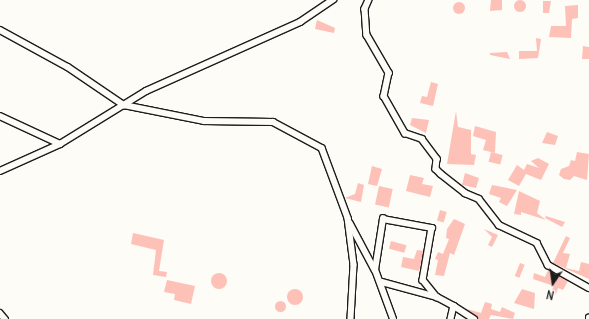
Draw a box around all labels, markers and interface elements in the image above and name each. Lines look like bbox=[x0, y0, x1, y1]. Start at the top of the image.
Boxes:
north arrow bbox=[533, 263, 573, 303]
text: N bbox=[545, 287, 556, 302]

